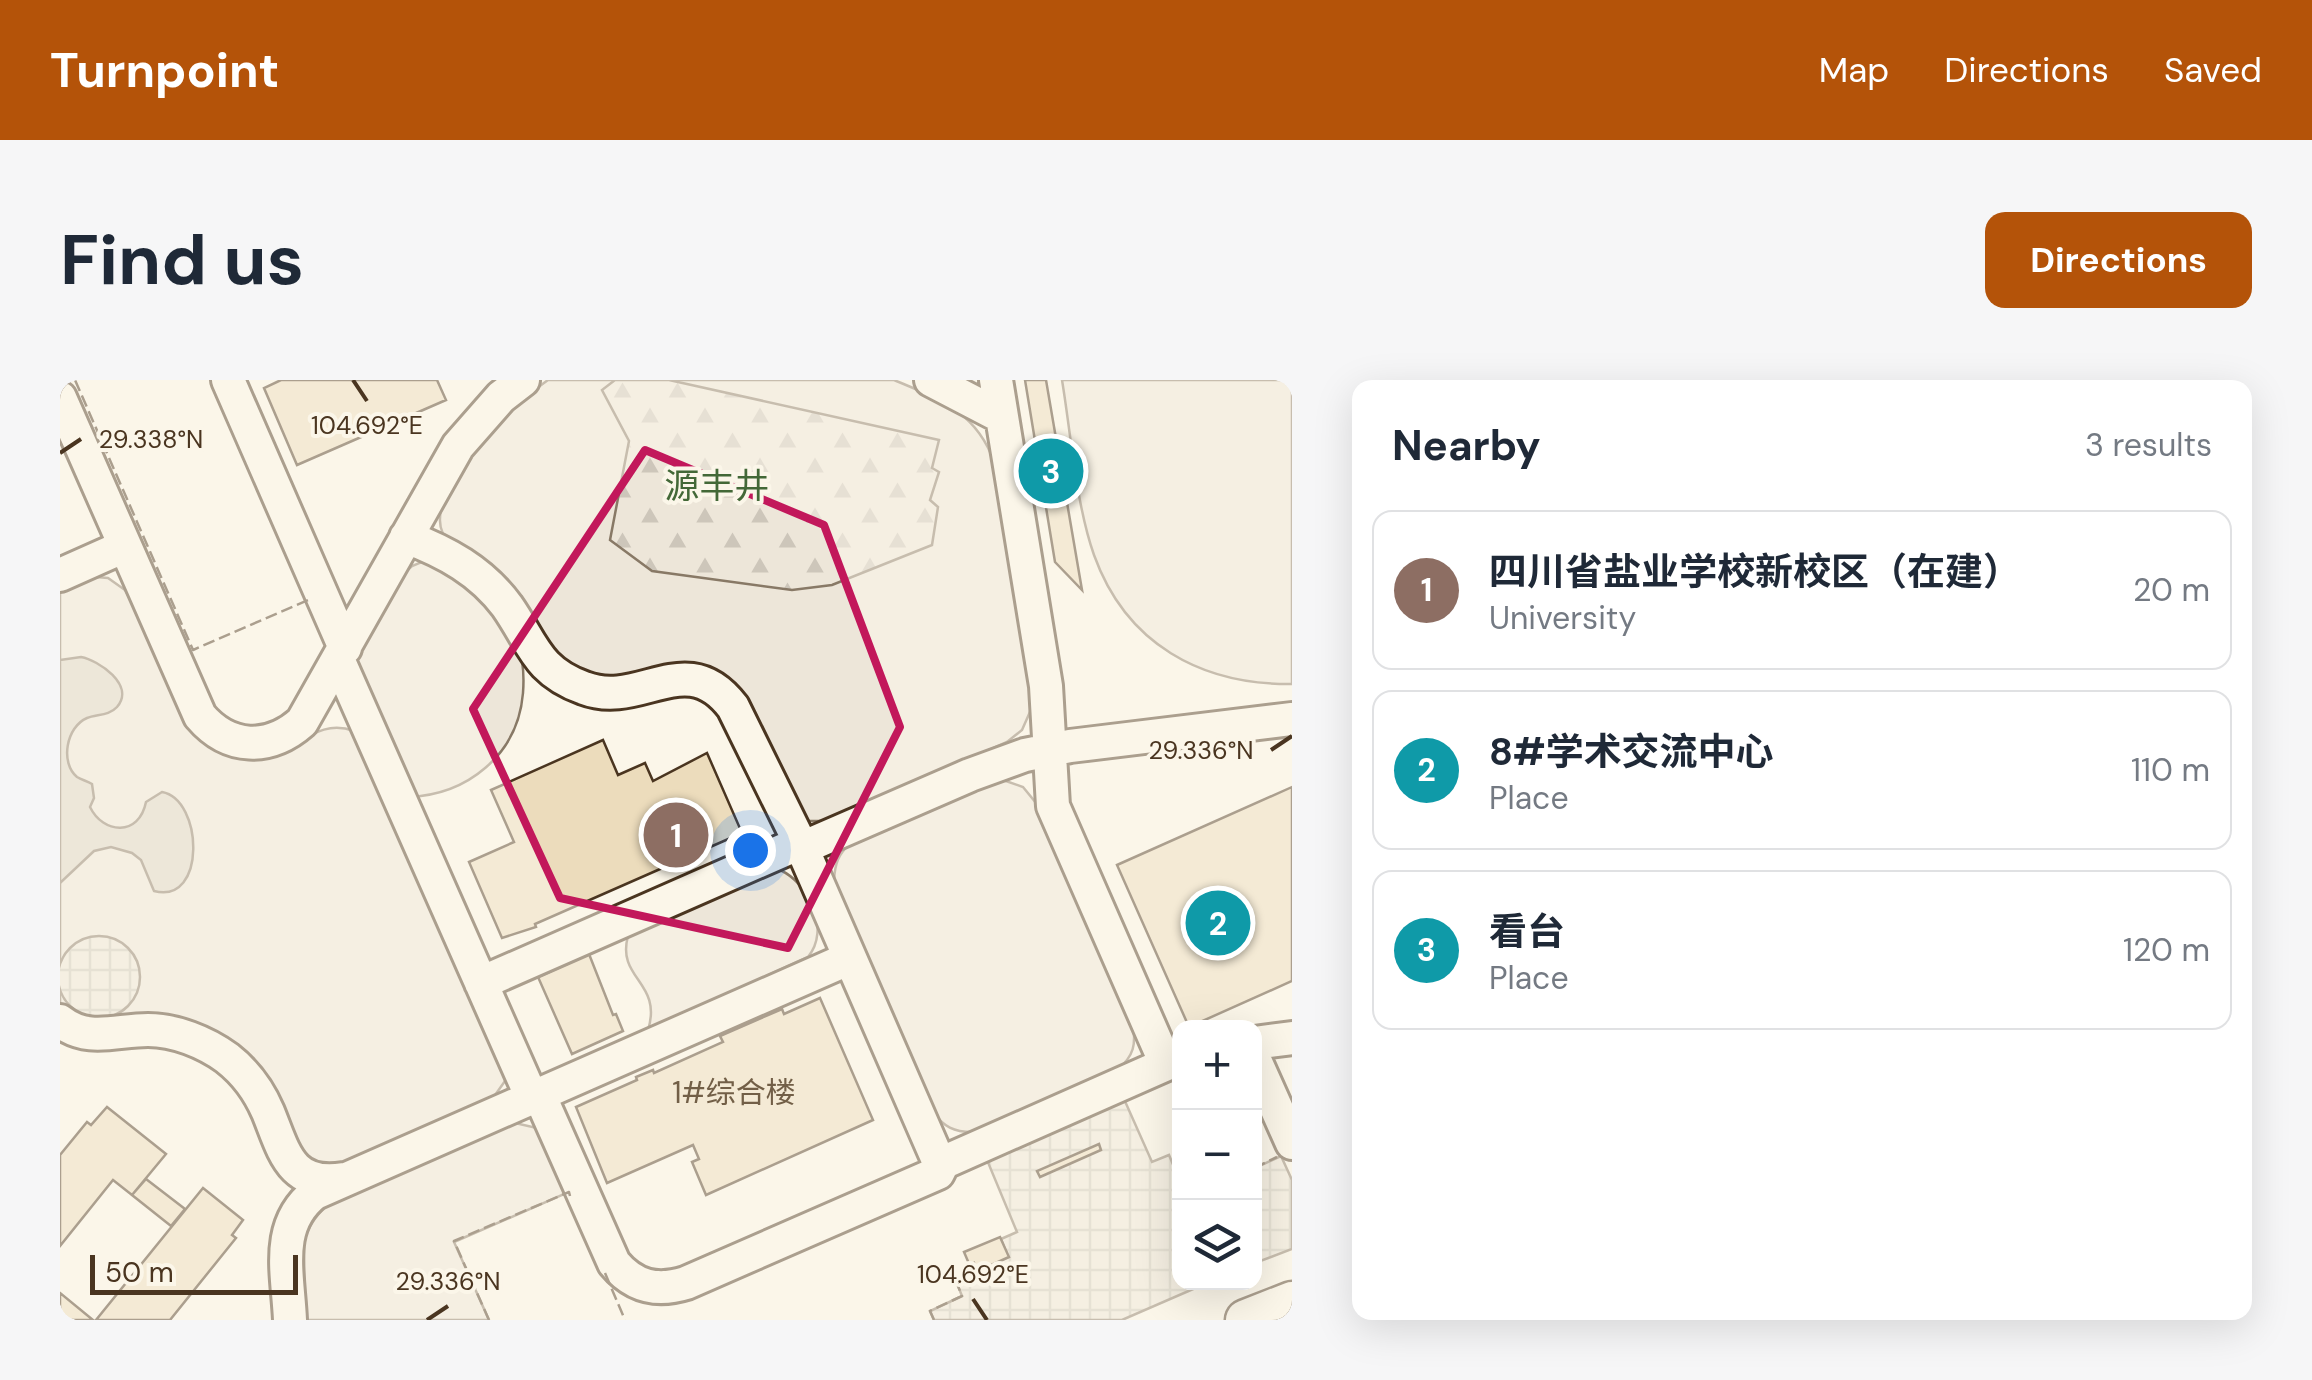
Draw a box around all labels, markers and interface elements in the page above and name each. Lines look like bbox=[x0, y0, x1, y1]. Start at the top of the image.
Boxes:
text: Turnpoint bbox=[50, 39, 279, 102]
text: Map bbox=[1819, 47, 1889, 93]
text: Directions bbox=[1944, 47, 2109, 93]
text: Saved bbox=[2164, 47, 2262, 93]
button: Directions bbox=[1985, 212, 2252, 308]
text: Find us bbox=[60, 215, 304, 306]
text: 104.692°E bbox=[311, 409, 423, 442]
text: Nearby bbox=[1392, 418, 1541, 473]
text: 29.338°N bbox=[99, 423, 203, 456]
text: 3 results bbox=[2085, 424, 2212, 466]
pin: 3 bbox=[1018, 434, 1084, 508]
park label: 源丰井 bbox=[664, 463, 770, 509]
text: 四川省盐业学校新校区（在建） bbox=[1489, 547, 2021, 597]
text: 1 bbox=[1421, 569, 1432, 611]
text: 20 m bbox=[2133, 569, 2210, 611]
text: University bbox=[1489, 597, 1636, 639]
text: 8#学术交流中心 bbox=[1489, 727, 1774, 777]
text: 29.336°N bbox=[1148, 734, 1254, 767]
text: 2 bbox=[1417, 749, 1436, 791]
text: 110 m bbox=[2131, 749, 2210, 791]
text: Place bbox=[1489, 777, 1569, 819]
pin: 1 bbox=[644, 798, 708, 872]
your location bbox=[725, 825, 776, 876]
pin: 2 bbox=[1186, 886, 1250, 960]
text: 看台 bbox=[1489, 907, 1565, 957]
text: 3 bbox=[1417, 929, 1436, 971]
text: 120 m bbox=[2123, 929, 2210, 971]
text: Place bbox=[1489, 957, 1569, 999]
map controls bbox=[1172, 1020, 1262, 1290]
button: + bbox=[1172, 1020, 1262, 1110]
house number: 1#综合楼 bbox=[672, 1073, 796, 1112]
button: − bbox=[1172, 1110, 1262, 1200]
button: layers bbox=[1172, 1200, 1262, 1290]
scale bar bbox=[90, 1250, 298, 1294]
text: 50 m bbox=[105, 1254, 174, 1291]
text: 104.692°E bbox=[917, 1258, 1029, 1291]
text: 29.336°N bbox=[395, 1265, 501, 1298]

